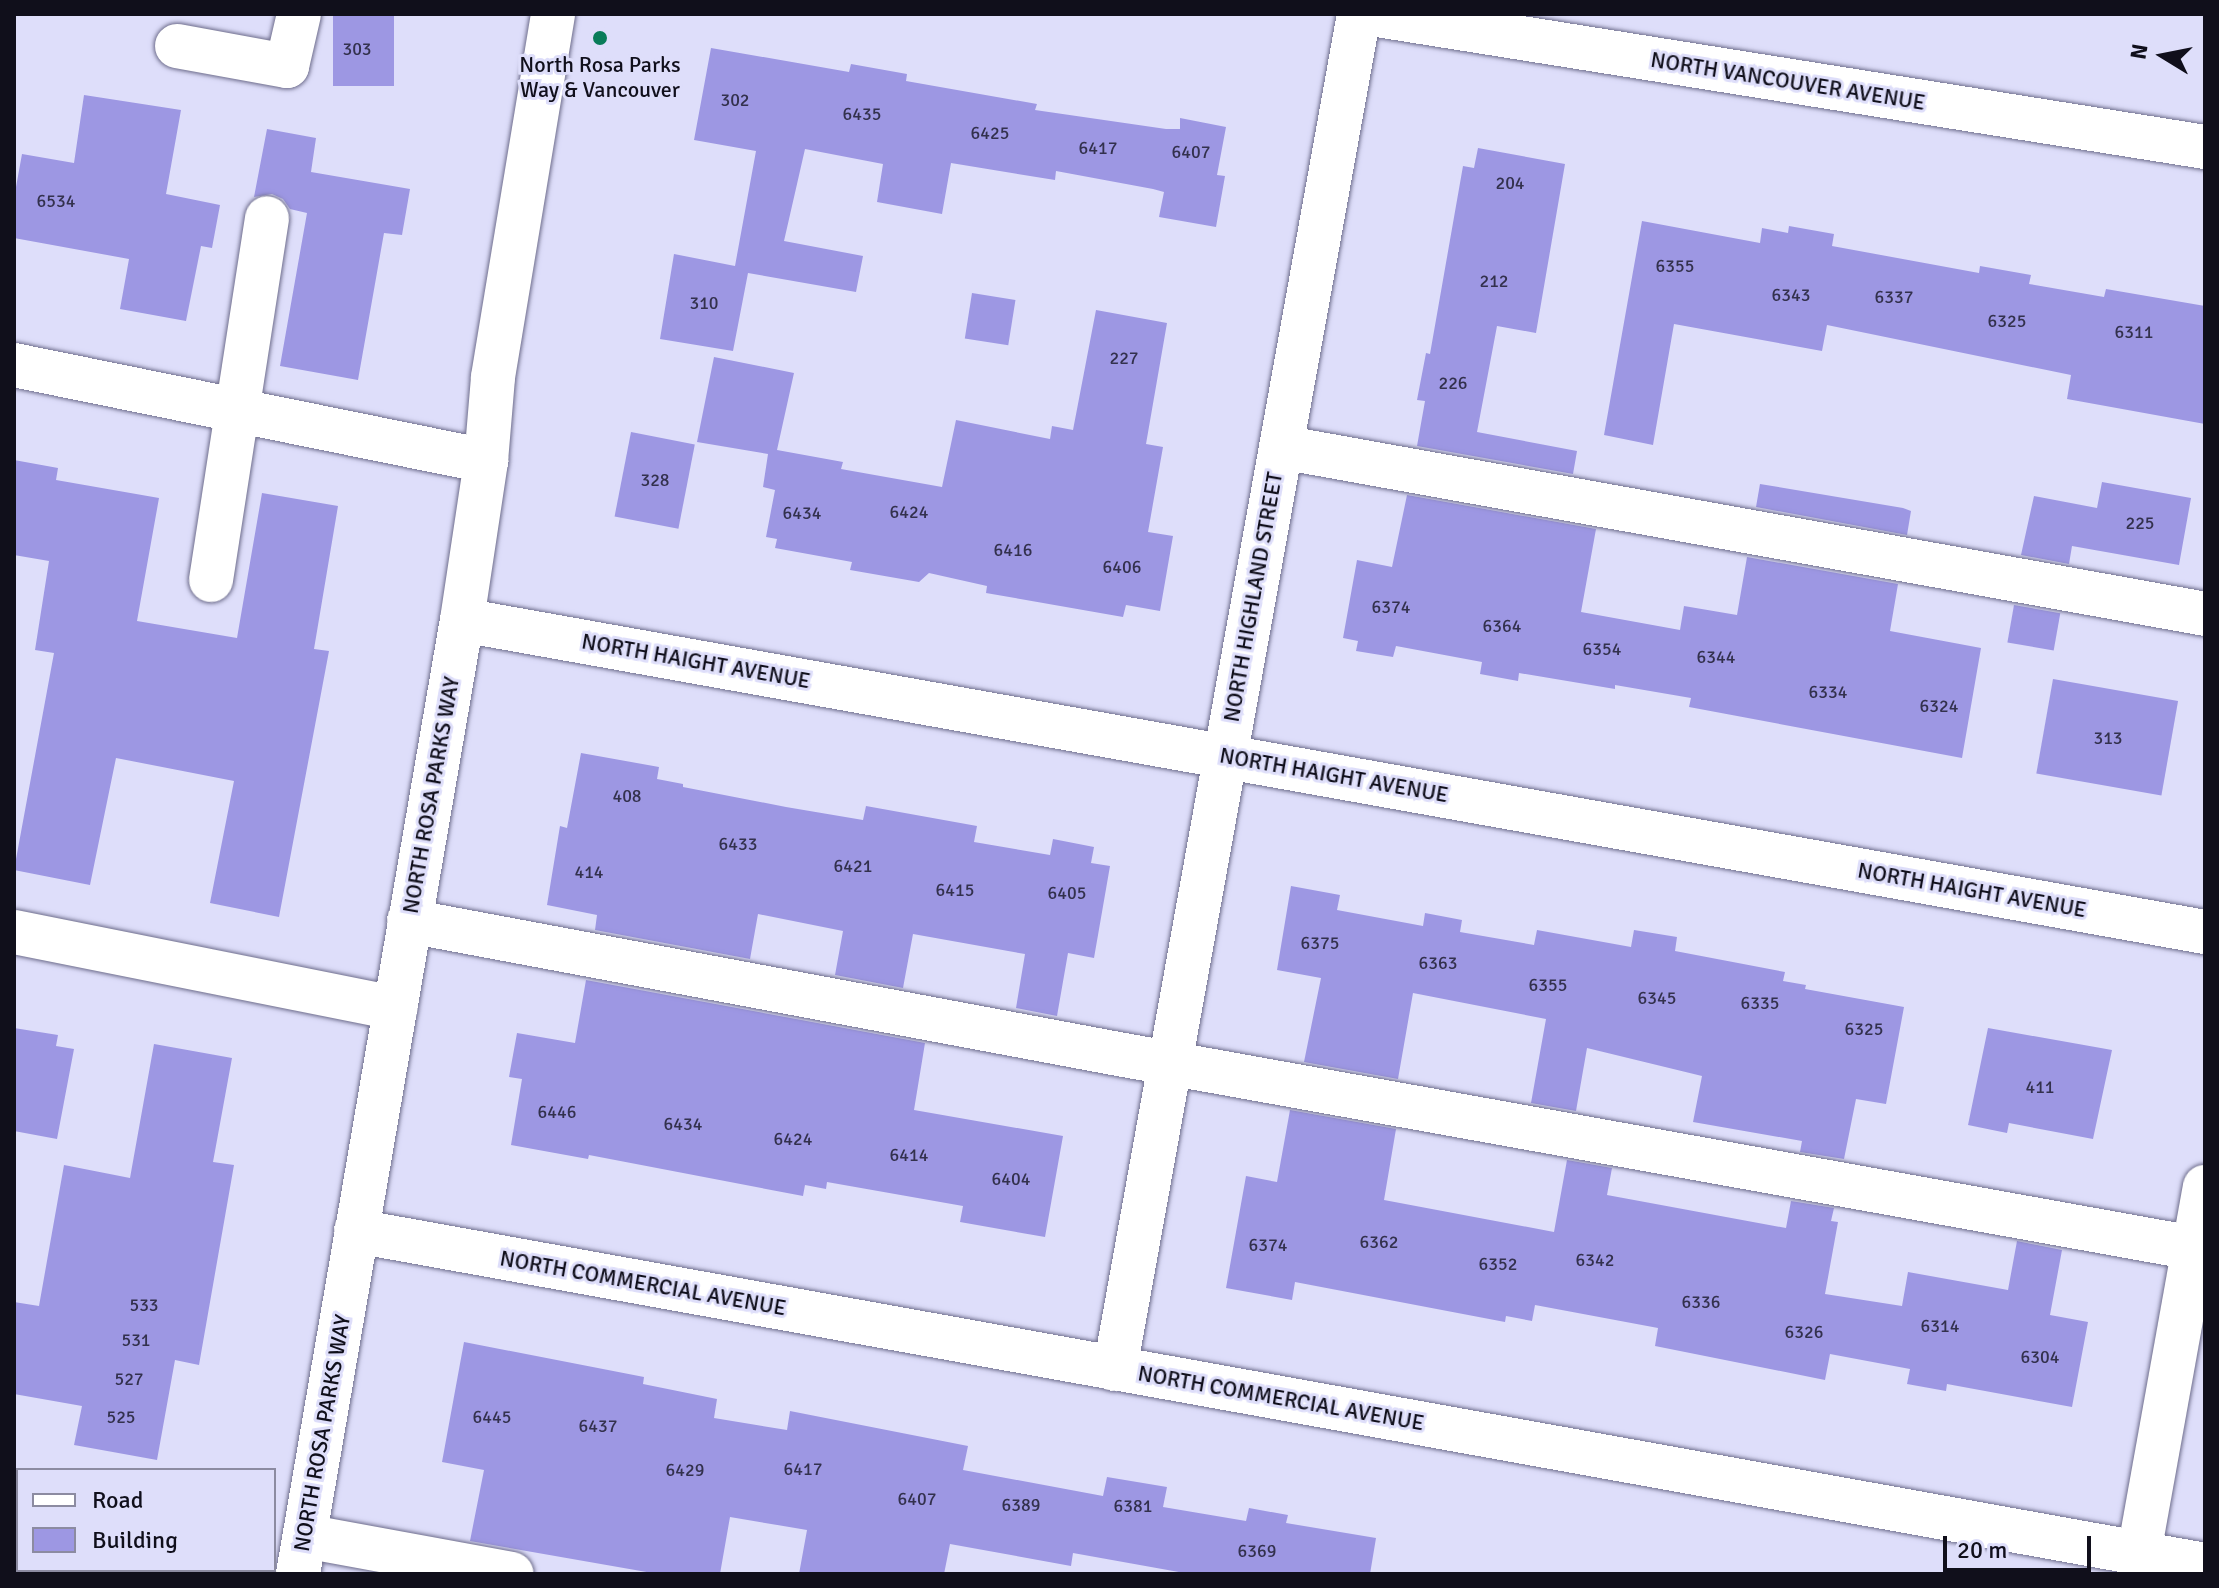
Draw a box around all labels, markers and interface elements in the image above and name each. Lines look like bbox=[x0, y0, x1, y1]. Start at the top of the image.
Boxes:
north arrow bbox=[2123, 16, 2203, 96]
marker: North Rosa Parks Way & Vancouver bbox=[591, 29, 609, 47]
house number: 303 bbox=[342, 38, 372, 60]
text: N bbox=[2124, 42, 2153, 62]
street label: NORTH VANCOUVER AVENUE bbox=[1649, 46, 1927, 116]
place label: North Rosa Parks Way & Vancouver bbox=[519, 51, 681, 102]
house number: 302 bbox=[720, 89, 750, 111]
house number: 6435 bbox=[843, 103, 881, 125]
house number: 6425 bbox=[971, 122, 1009, 144]
house number: 6417 bbox=[1079, 137, 1117, 159]
house number: 6407 bbox=[1172, 141, 1210, 163]
house number: 204 bbox=[1495, 172, 1525, 194]
house number: 6534 bbox=[37, 190, 75, 212]
house number: 6355 bbox=[1656, 255, 1694, 277]
house number: 212 bbox=[1479, 270, 1509, 292]
house number: 6343 bbox=[1772, 284, 1810, 306]
house number: 6337 bbox=[1875, 286, 1913, 308]
house number: 310 bbox=[689, 292, 719, 314]
house number: 6325 bbox=[1988, 310, 2026, 332]
house number: 6311 bbox=[2115, 321, 2153, 343]
house number: 227 bbox=[1109, 347, 1139, 369]
house number: 226 bbox=[1438, 372, 1468, 394]
house number: 328 bbox=[640, 469, 670, 491]
street label: NORTH HIGHLAND STREET bbox=[1218, 470, 1288, 724]
house number: 6424 bbox=[890, 501, 928, 523]
house number: 6434 bbox=[783, 502, 821, 524]
house number: 225 bbox=[2125, 512, 2155, 534]
house number: 6416 bbox=[994, 539, 1032, 561]
house number: 6406 bbox=[1103, 556, 1141, 578]
house number: 6374 bbox=[1372, 596, 1410, 618]
house number: 6364 bbox=[1483, 615, 1521, 637]
street label: NORTH HAIGHT AVENUE bbox=[580, 628, 812, 694]
house number: 6354 bbox=[1583, 638, 1621, 660]
house number: 6344 bbox=[1697, 646, 1735, 668]
street label: NORTH ROSA PARKS WAY bbox=[397, 674, 465, 916]
house number: 6334 bbox=[1809, 681, 1847, 703]
house number: 6324 bbox=[1920, 695, 1958, 717]
house number: 313 bbox=[2093, 727, 2123, 749]
street label: NORTH HAIGHT AVENUE bbox=[1218, 742, 1450, 808]
house number: 408 bbox=[612, 785, 642, 807]
house number: 6433 bbox=[719, 833, 757, 855]
house number: 6421 bbox=[834, 855, 872, 877]
street label: NORTH HAIGHT AVENUE bbox=[1856, 857, 2088, 923]
house number: 414 bbox=[574, 861, 604, 883]
house number: 6415 bbox=[936, 879, 974, 901]
house number: 6405 bbox=[1048, 882, 1086, 904]
house number: 6375 bbox=[1301, 932, 1339, 954]
house number: 6363 bbox=[1419, 952, 1457, 974]
house number: 6355 bbox=[1529, 974, 1567, 996]
house number: 6345 bbox=[1638, 987, 1676, 1009]
house number: 6335 bbox=[1741, 992, 1779, 1014]
house number: 6325 bbox=[1845, 1018, 1883, 1040]
house number: 411 bbox=[2025, 1076, 2055, 1098]
house number: 6446 bbox=[538, 1101, 576, 1123]
house number: 6434 bbox=[664, 1113, 702, 1135]
house number: 6424 bbox=[774, 1128, 812, 1150]
house number: 6414 bbox=[890, 1144, 928, 1166]
house number: 6404 bbox=[992, 1168, 1030, 1190]
house number: 6362 bbox=[1360, 1231, 1398, 1253]
house number: 6374 bbox=[1249, 1234, 1287, 1256]
street label: NORTH COMMERCIAL AVENUE bbox=[498, 1245, 788, 1321]
house number: 6342 bbox=[1576, 1249, 1614, 1271]
house number: 6352 bbox=[1479, 1253, 1517, 1275]
house number: 6336 bbox=[1682, 1291, 1720, 1313]
house number: 533 bbox=[129, 1294, 159, 1316]
street label: NORTH ROSA PARKS WAY bbox=[288, 1312, 356, 1554]
house number: 6314 bbox=[1921, 1315, 1959, 1337]
house number: 6326 bbox=[1785, 1321, 1823, 1343]
house number: 531 bbox=[121, 1329, 151, 1351]
house number: 6304 bbox=[2021, 1346, 2059, 1368]
street label: NORTH COMMERCIAL AVENUE bbox=[1136, 1360, 1426, 1436]
house number: 527 bbox=[114, 1368, 144, 1390]
house number: 525 bbox=[106, 1406, 136, 1428]
house number: 6445 bbox=[473, 1406, 511, 1428]
house number: 6437 bbox=[579, 1415, 617, 1437]
house number: 6417 bbox=[784, 1458, 822, 1480]
house number: 6429 bbox=[666, 1459, 704, 1481]
legend bbox=[16, 1468, 276, 1572]
text: Road bbox=[92, 1485, 143, 1515]
house number: 6407 bbox=[898, 1488, 936, 1510]
house number: 6389 bbox=[1002, 1494, 1040, 1516]
house number: 6381 bbox=[1114, 1495, 1152, 1517]
scale bar bbox=[1947, 1520, 2095, 1570]
text: Building bbox=[92, 1525, 178, 1555]
text: 20 m bbox=[1957, 1535, 2007, 1565]
house number: 6369 bbox=[1238, 1540, 1276, 1562]

